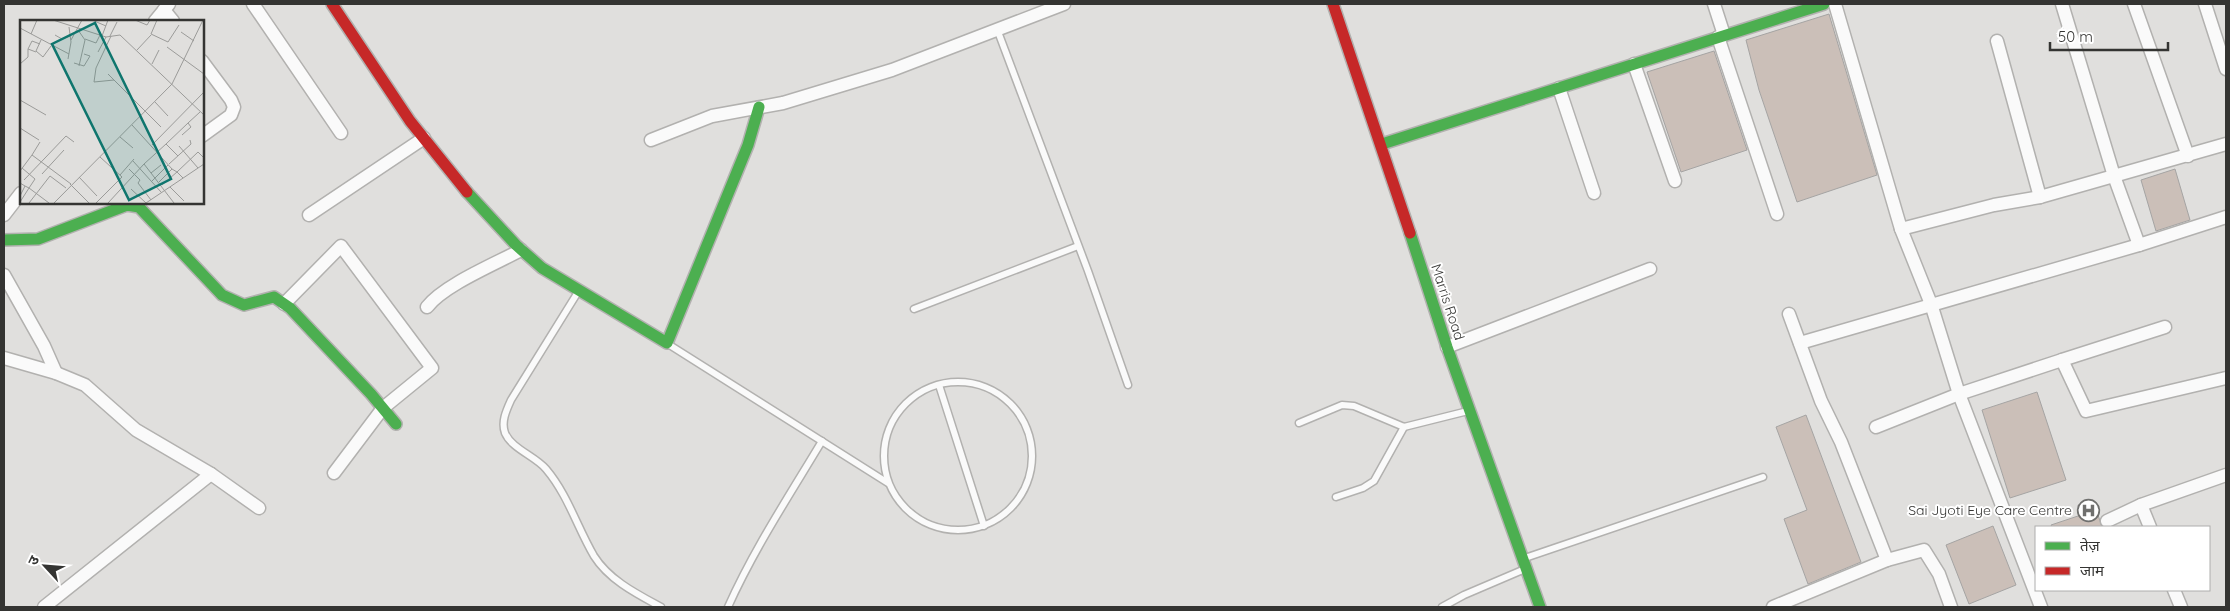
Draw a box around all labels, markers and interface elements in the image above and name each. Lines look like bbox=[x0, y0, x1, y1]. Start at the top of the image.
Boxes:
inset map bbox=[20, 20, 204, 204]
scale bar bbox=[2050, 20, 2168, 52]
text: 50 m bbox=[2058, 27, 2093, 46]
street label: Marris Road bbox=[1427, 262, 1469, 342]
hospital icon: Sai Jyoti Eye Care Centre bbox=[2076, 498, 2100, 522]
place label: Sai Jyoti Eye Care Centre bbox=[1908, 501, 2072, 519]
legend bbox=[2035, 526, 2210, 591]
text: तेज़ bbox=[2080, 536, 2101, 555]
north arrow bbox=[20, 541, 70, 591]
text: उ bbox=[23, 552, 44, 568]
text: जाम bbox=[2080, 561, 2105, 580]

